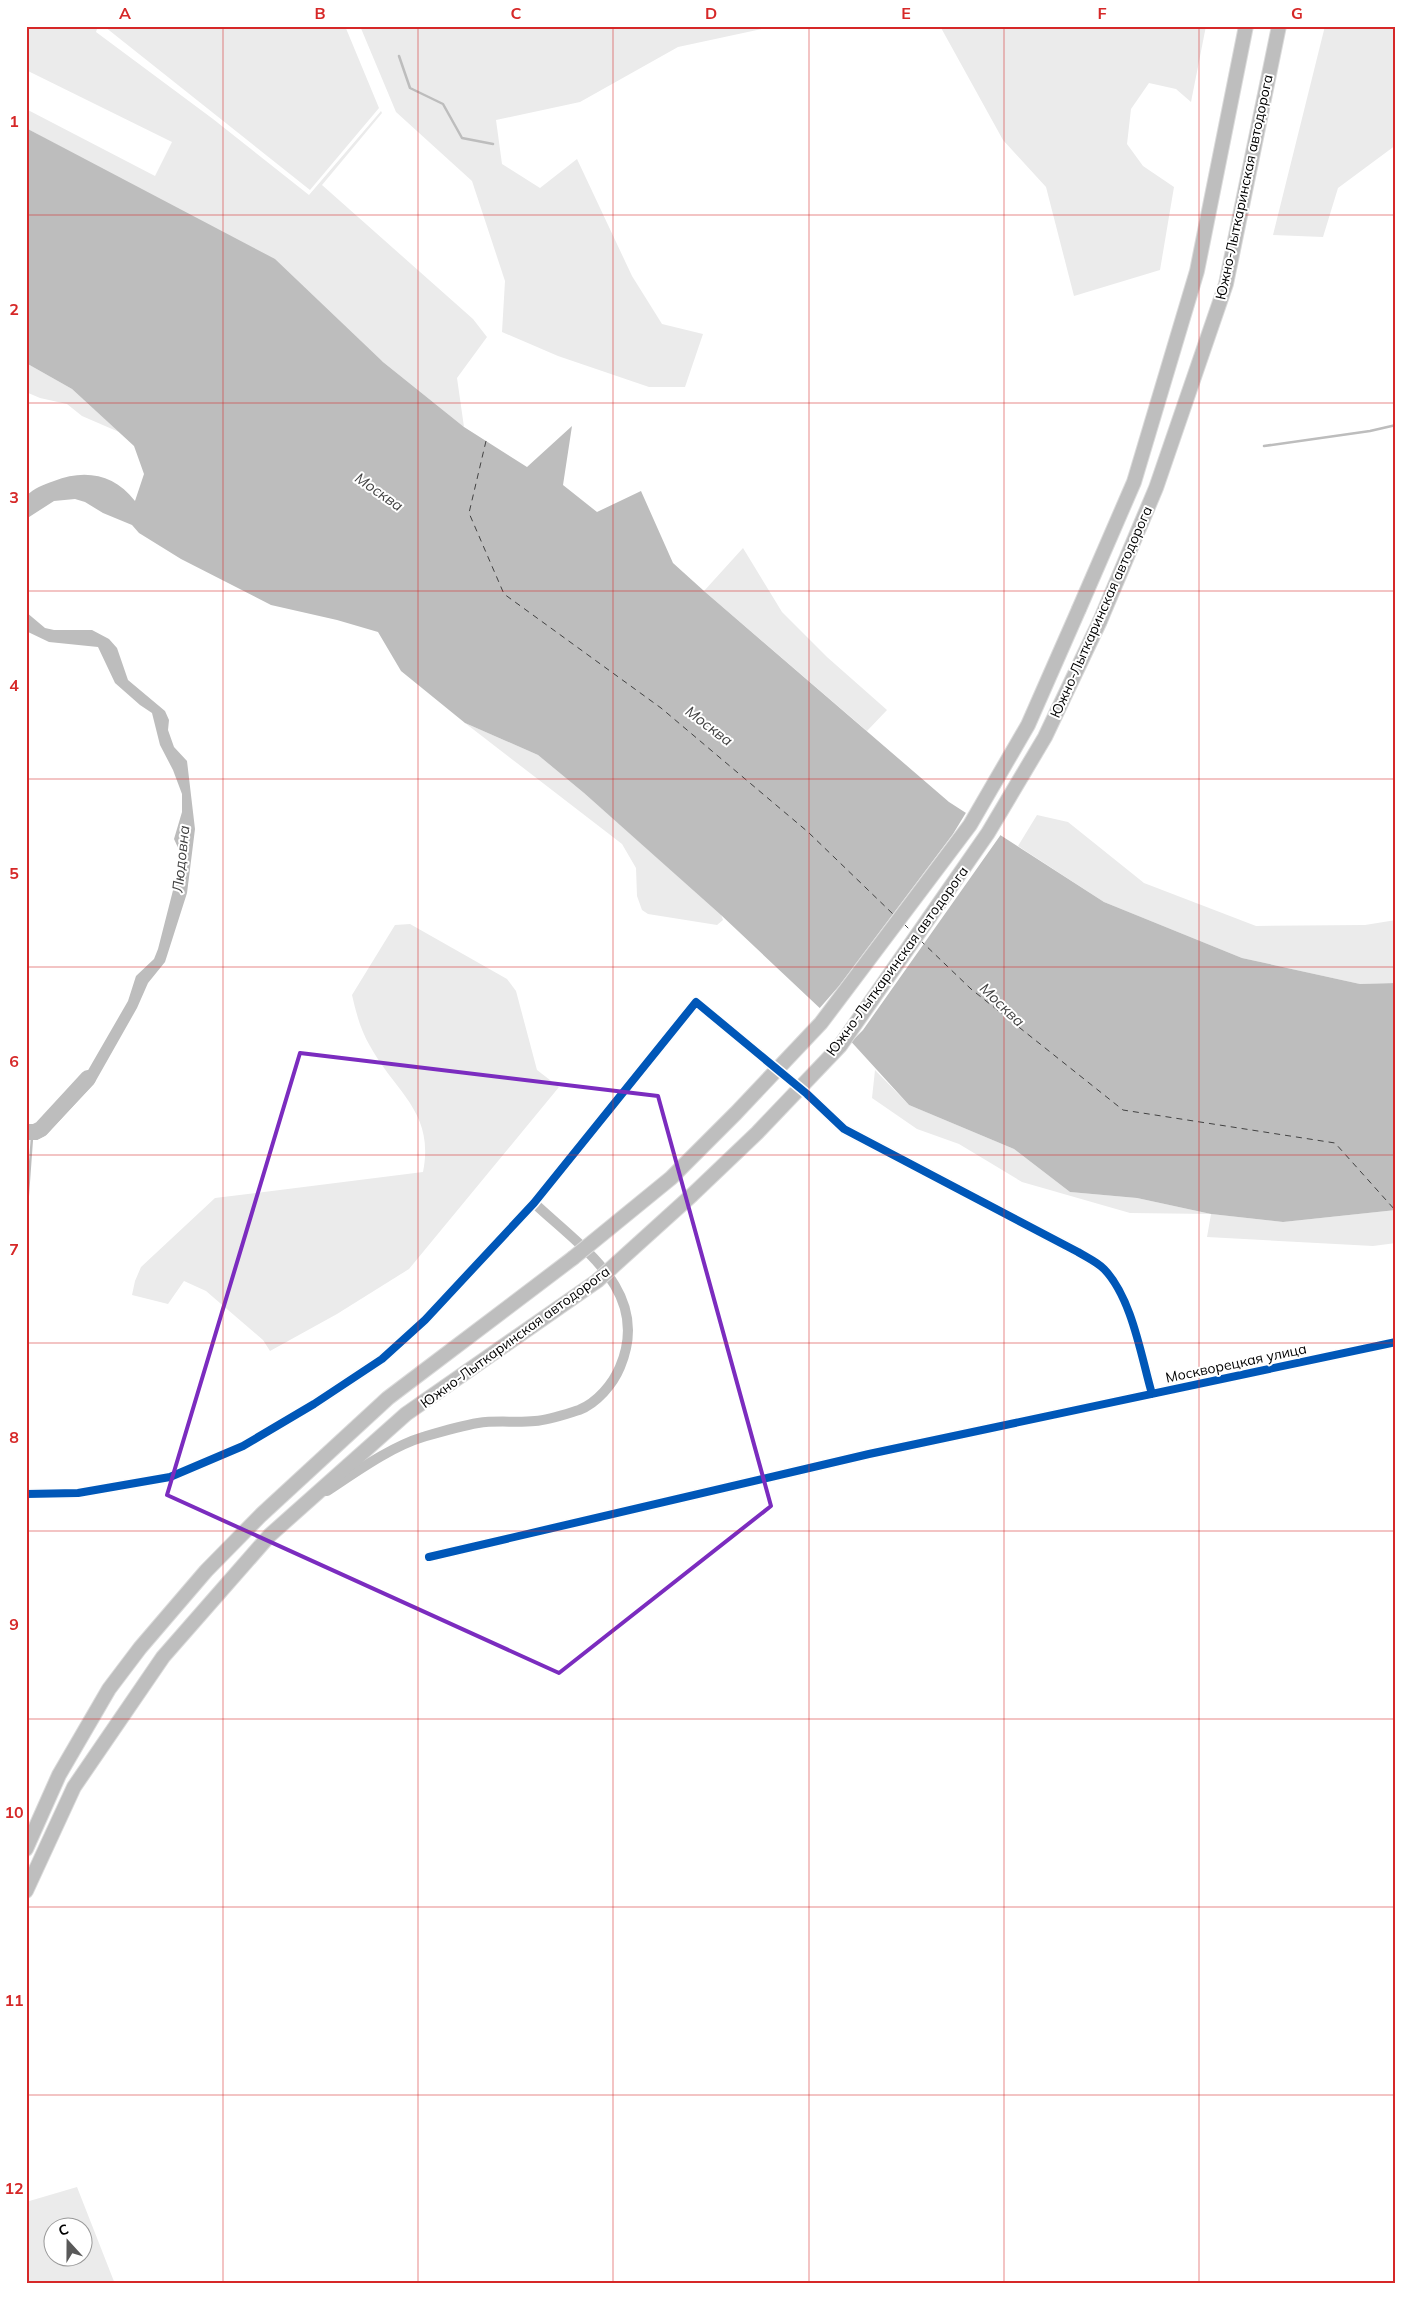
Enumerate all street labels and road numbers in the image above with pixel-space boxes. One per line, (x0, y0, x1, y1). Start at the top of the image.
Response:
street label: Южно-Лыткаринская автодорога (1211, 73, 1277, 301)
street label: Южно-Лыткаринская автодорога (1046, 503, 1156, 721)
street label: Южно-Лыткаринская автодорога (822, 863, 972, 1059)
street label: Южно-Лыткаринская автодорога (417, 1262, 613, 1412)
street label: Москворецкая улица (1164, 1339, 1308, 1387)

